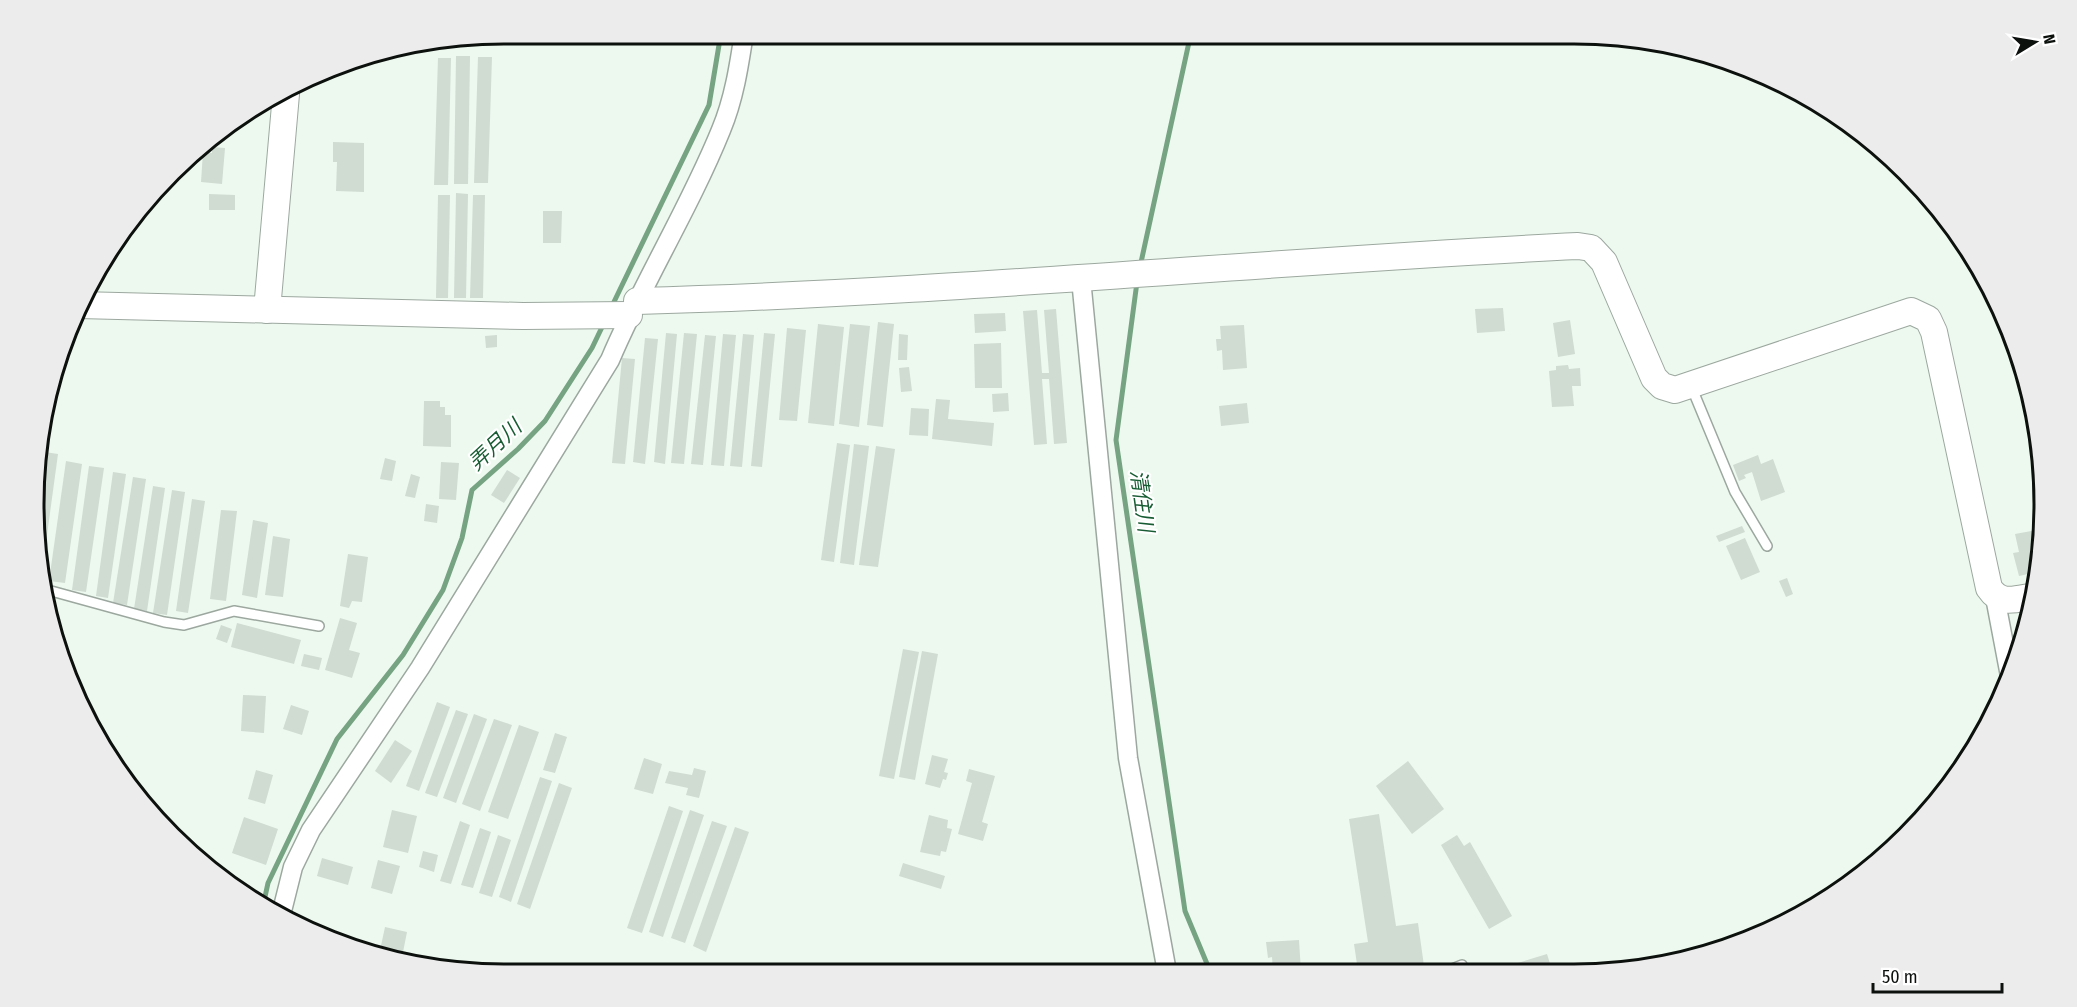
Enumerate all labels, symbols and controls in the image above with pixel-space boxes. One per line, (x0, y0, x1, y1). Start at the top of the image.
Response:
north arrow (2005, 12, 2065, 72)
text: N (2039, 33, 2059, 46)
water label: 弄月川 (463, 413, 528, 476)
water label: 清住川 (1125, 468, 1160, 536)
scale bar (1873, 956, 2002, 994)
text: 50 m (1882, 966, 1918, 988)

